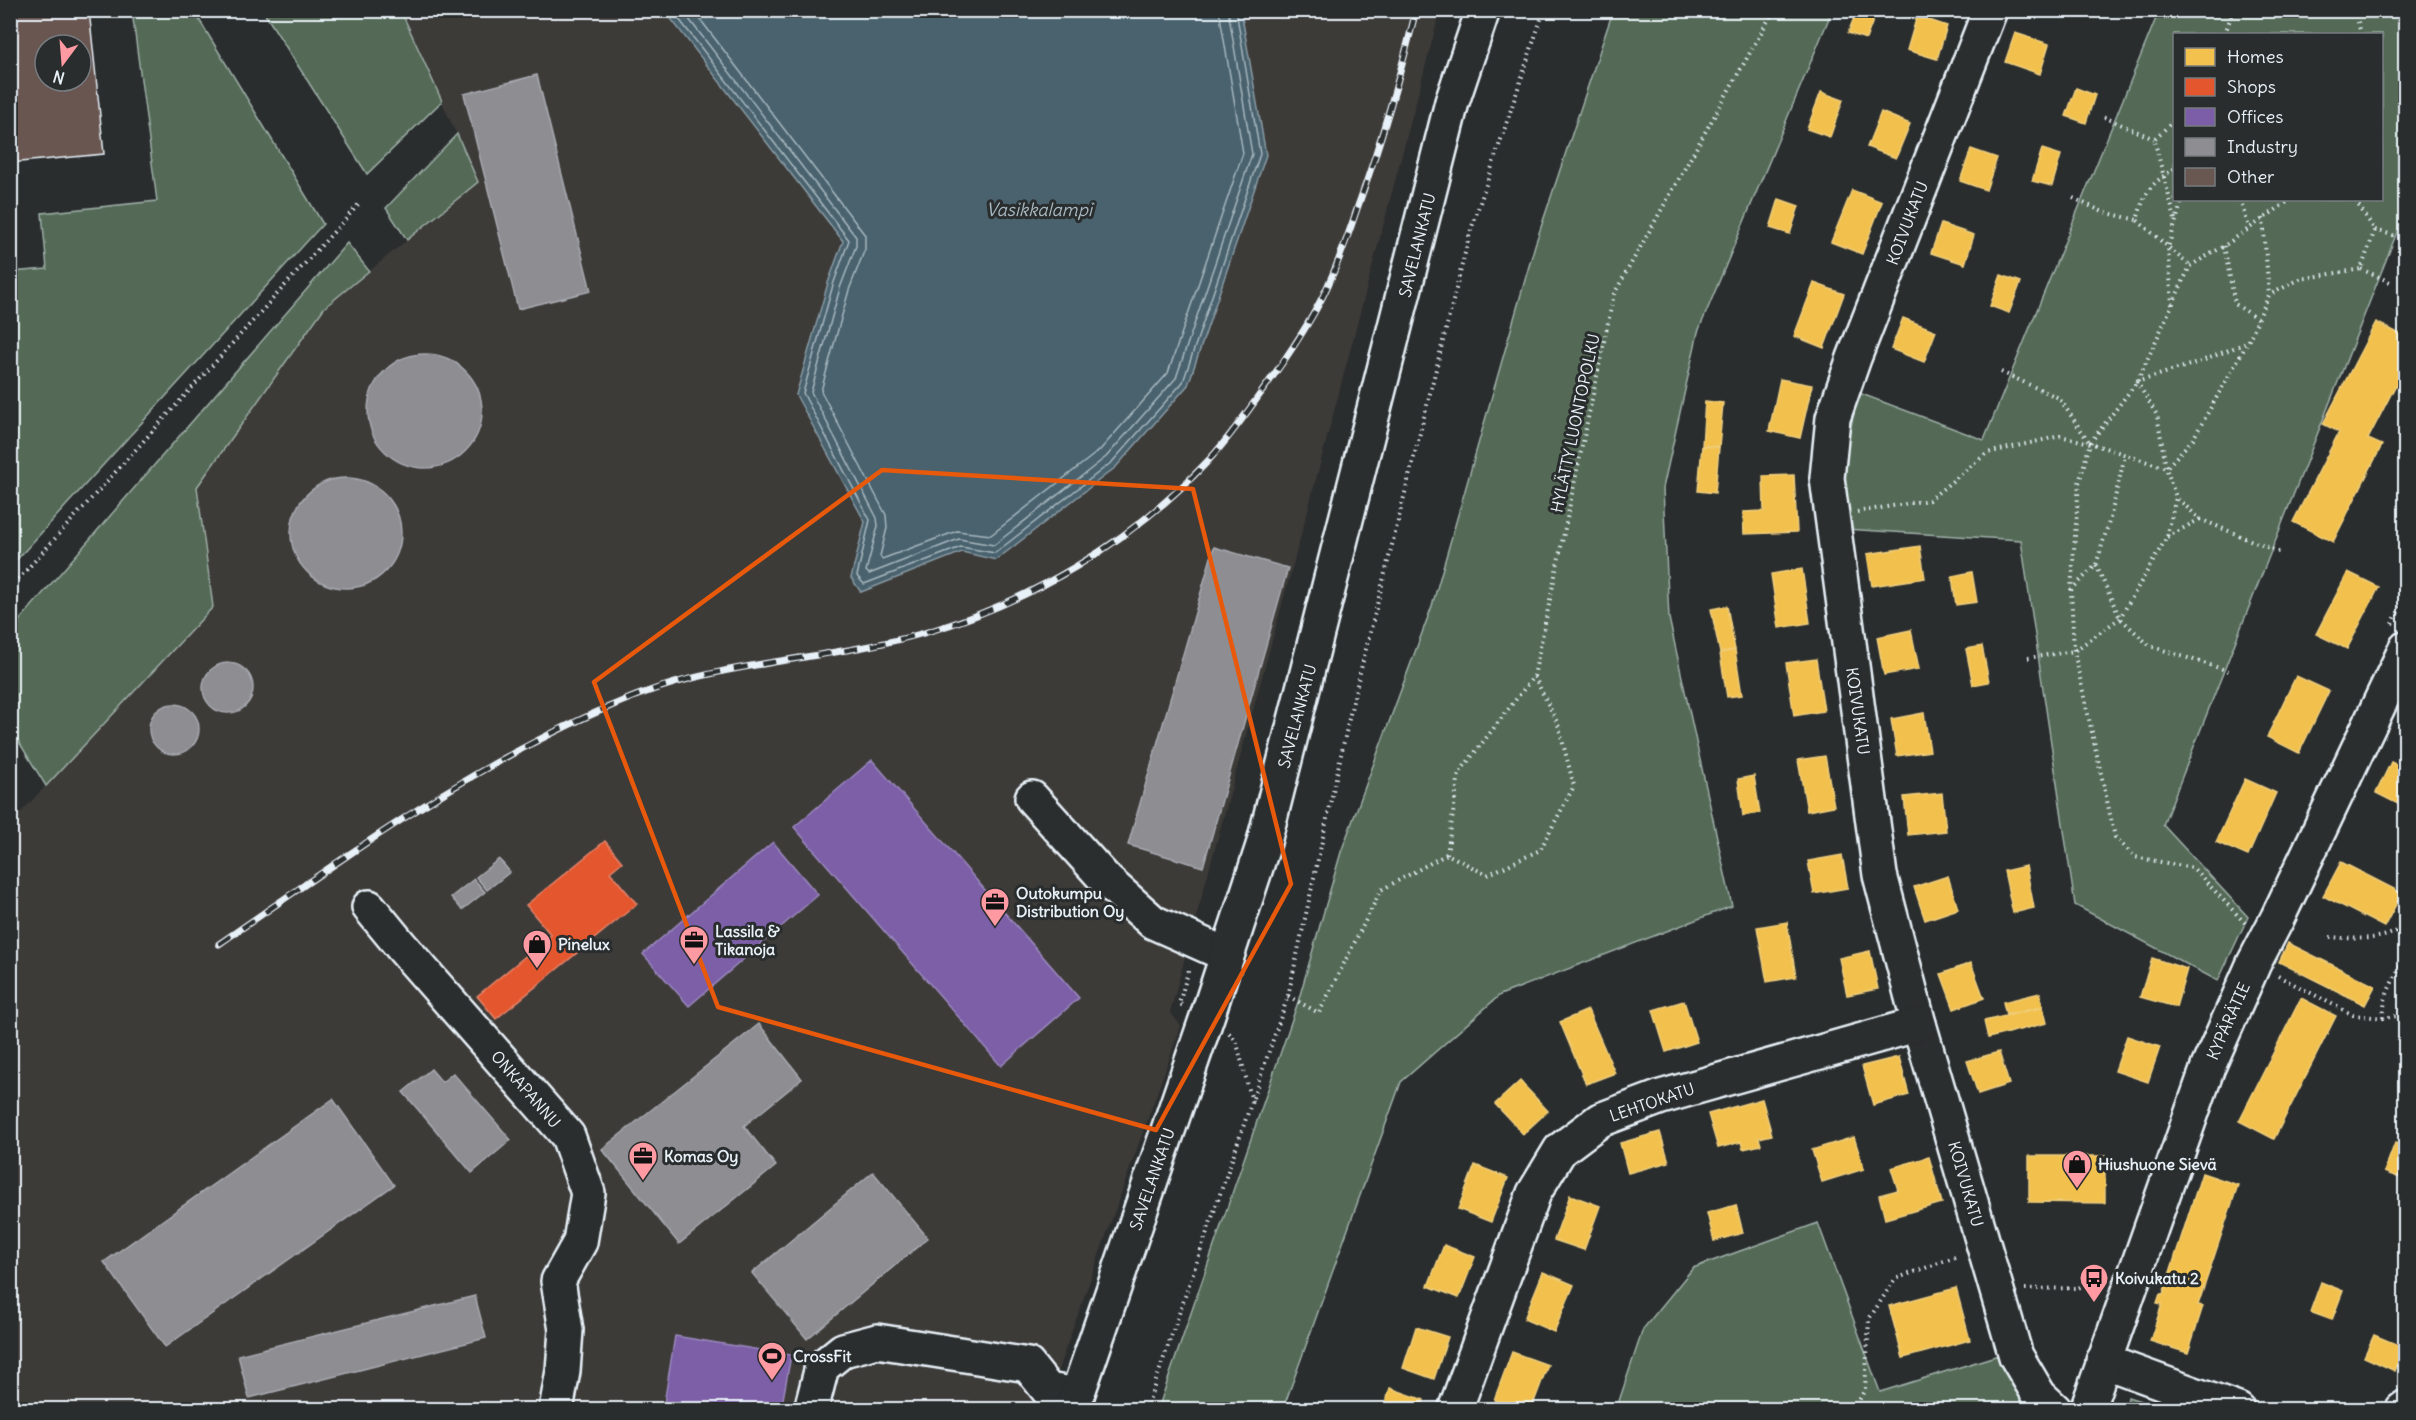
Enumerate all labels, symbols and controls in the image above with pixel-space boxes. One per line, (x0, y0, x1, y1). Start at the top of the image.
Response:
north arrow (33, 33, 93, 93)
legend (2173, 33, 2383, 201)
text: Homes (2227, 45, 2284, 68)
text: N (51, 66, 67, 89)
text: Shops (2227, 75, 2276, 98)
text: Offices (2227, 105, 2283, 128)
text: Industry (2227, 135, 2298, 158)
text: Other (2227, 165, 2275, 188)
street label: KOIVUKATU (1882, 178, 1932, 268)
street label: SAVELANKATU (1394, 191, 1440, 299)
water label: Vasikkalampi (986, 198, 1094, 221)
street label: HYLÄTTY LUONTOPOLKU (1546, 332, 1604, 514)
street label: SAVELANKATU (1274, 662, 1320, 770)
street label: KOIVUKATU (1842, 666, 1874, 756)
place label: Outokumpu Distribution Oy (1016, 883, 1124, 922)
office icon: Outokumpu Distribution Oy (979, 886, 1011, 928)
place label: Lassila & Tikanoja (715, 921, 780, 959)
office icon: Lassila & Tikanoja (678, 924, 710, 966)
shop icon: Pinelux (521, 928, 553, 970)
place label: Pinelux (558, 934, 610, 954)
street label: KYPÄRÄTIE (2202, 979, 2254, 1063)
street label: ONKAPANNU (487, 1046, 565, 1132)
street label: LEHTOKATU (1607, 1078, 1697, 1126)
street label: SAVELANKATU (1125, 1125, 1179, 1233)
street label: KOIVUKATU (1944, 1139, 1988, 1229)
office icon: Komas Oy (627, 1140, 659, 1182)
place label: Komas Oy (664, 1146, 738, 1167)
shop icon: Hiushuone Sievä (2061, 1148, 2093, 1190)
place label: Hiushuone Sievä (2098, 1154, 2217, 1174)
bus stop icon: Koivukatu 2 (2078, 1262, 2110, 1304)
place label: Koivukatu 2 (2115, 1268, 2199, 1288)
sports icon: CrossFit (756, 1340, 788, 1382)
place label: CrossFit (793, 1346, 852, 1366)

